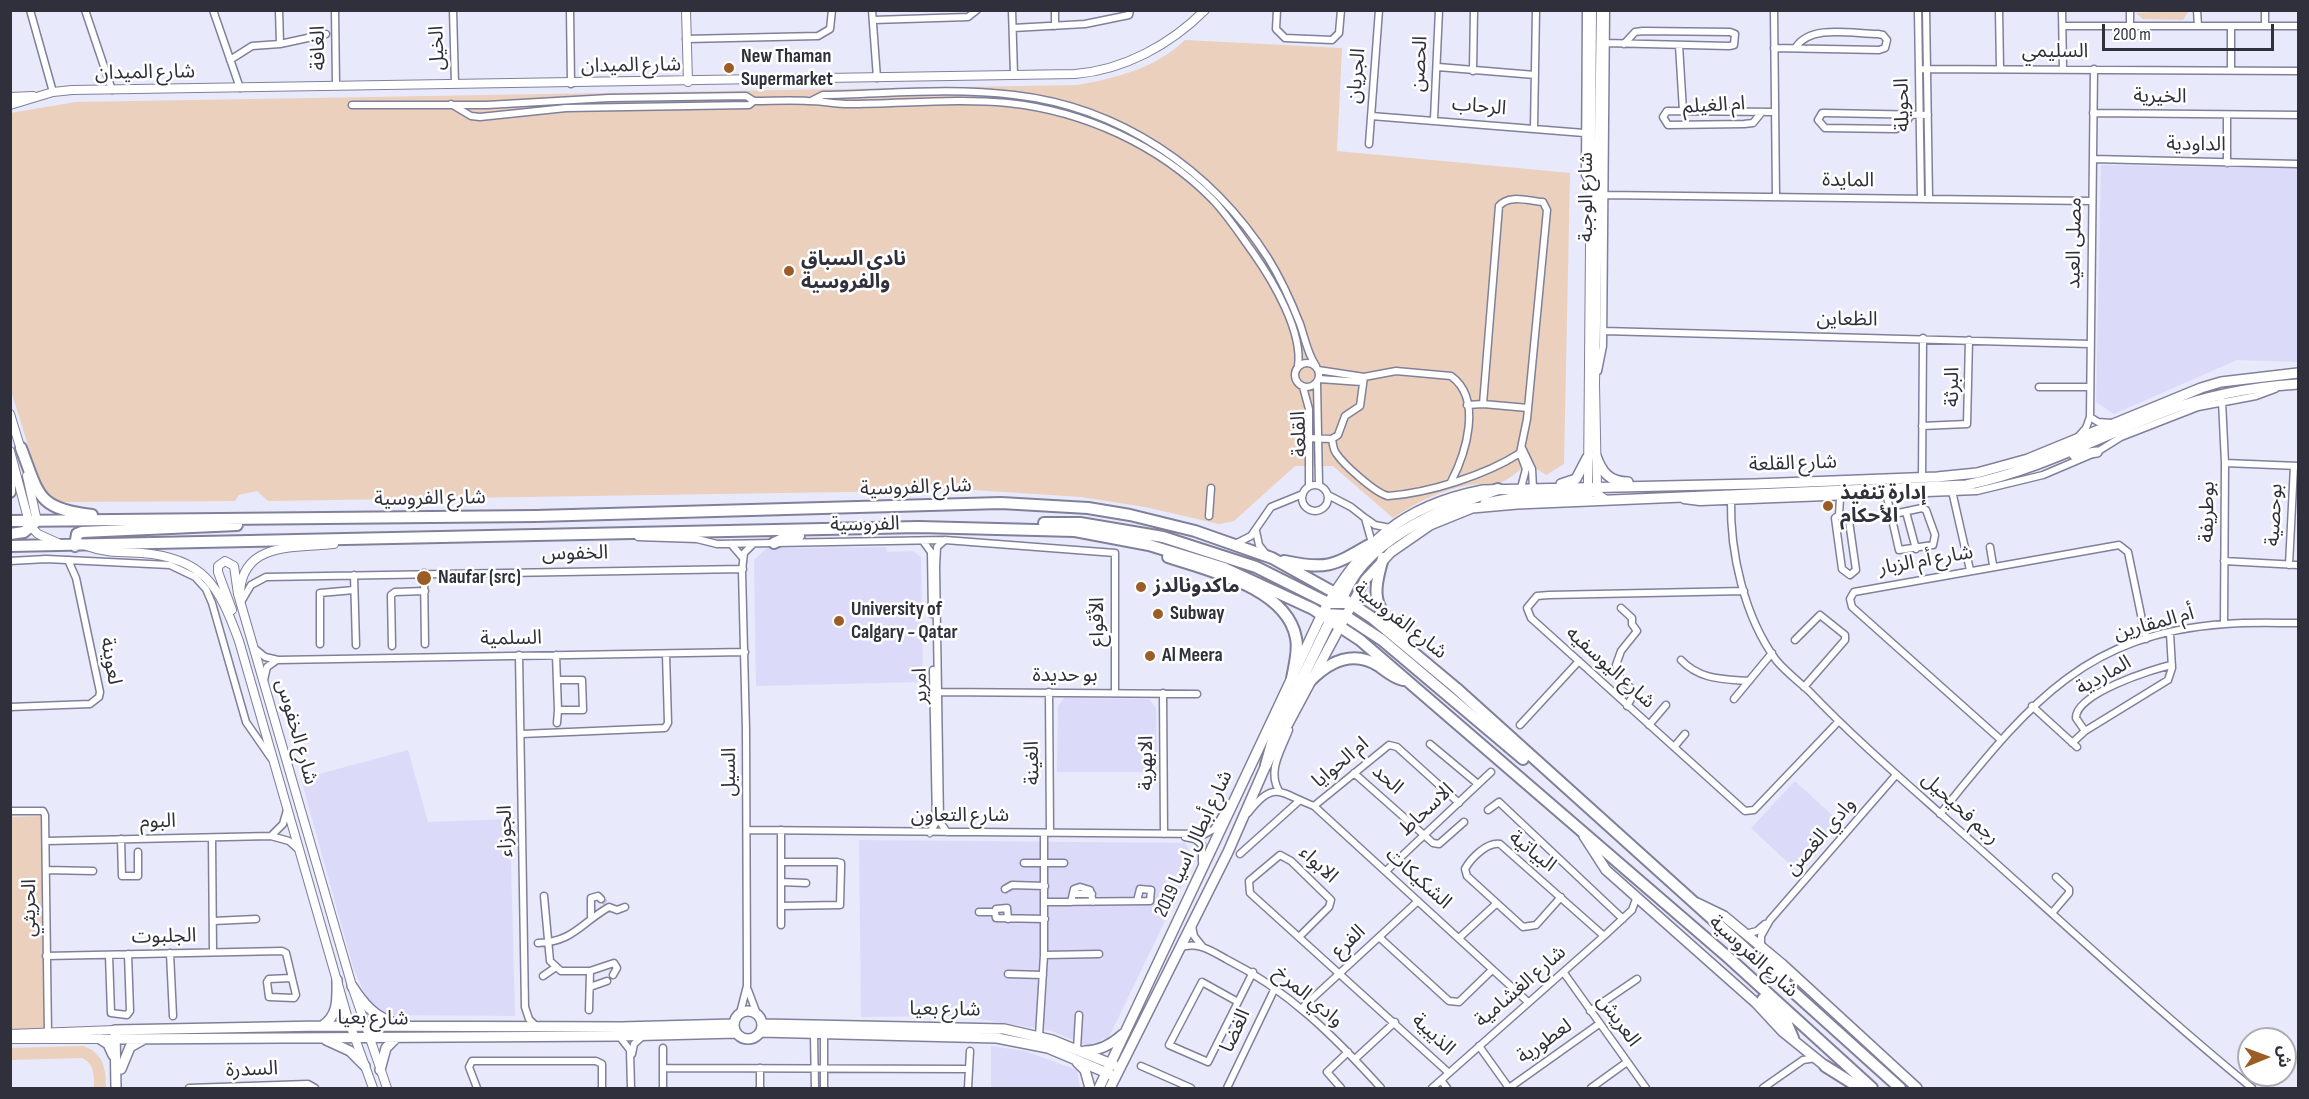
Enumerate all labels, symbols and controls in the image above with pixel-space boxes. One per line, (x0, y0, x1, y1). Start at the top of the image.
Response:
scale bar (2105, 12, 2278, 50)
text: 200 m (2113, 24, 2151, 45)
street label: الغافة (307, 25, 331, 71)
street label: الخيل (425, 25, 451, 71)
street label: الحصن (1407, 35, 1433, 93)
street label: السليمي (2022, 40, 2088, 64)
place label: New Thaman Supermarket (741, 45, 833, 92)
street label: الجريان (1343, 47, 1371, 105)
street label: شارع الميدان (581, 53, 681, 79)
street label: شارع الميدان (95, 60, 195, 86)
marker: New Thaman Supermarket (722, 61, 736, 75)
street label: الحويلة (1891, 78, 1915, 132)
street label: الخيرية (2133, 85, 2187, 109)
street label: ام الغيلم (1682, 92, 1746, 120)
street label: الرحاب (1451, 93, 1507, 121)
street label: الداودية (2166, 132, 2226, 158)
street label: شارع الوجبة (1575, 152, 1599, 242)
street label: المايدة (1822, 169, 1874, 193)
street label: مصلى العيد (2062, 197, 2088, 289)
place label: نادي السباق والفروسية (801, 248, 906, 295)
marker: نادي السباق والفروسية (782, 264, 796, 278)
street label: الظعاين (1816, 307, 1878, 333)
street label: البرثة (1941, 367, 1965, 407)
street label: القلعة (1287, 411, 1313, 457)
street label: شارع القلعة (1749, 450, 1837, 478)
street label: شارع الفروسية (860, 474, 972, 502)
street label: بوطريفة (2195, 481, 2221, 543)
place label: إدارة تنفيذ الأحكام (1840, 482, 1926, 529)
street label: بوحصية (2261, 483, 2289, 547)
street label: شارع الفروسية (374, 486, 486, 512)
marker: إدارة تنفيذ الأحكام (1821, 499, 1835, 513)
street label: الفروسية (830, 512, 900, 538)
street label: الخفوس (542, 541, 608, 567)
street label: شارع أم الزبار (1877, 541, 1975, 581)
place label: Naufar (src) (438, 566, 521, 590)
marker: Naufar (src) (415, 569, 433, 587)
place label: ماكدونالدز (1153, 575, 1240, 599)
street label: شارع الفروسية (1349, 577, 1451, 665)
marker: ماكدونالدز (1134, 580, 1148, 594)
street label: الأقواع (1086, 597, 1110, 647)
place label: University of Calgary - Qatar (851, 598, 958, 645)
place label: Subway (1170, 602, 1225, 626)
street label: أم المقارين (2111, 602, 2197, 646)
marker: Subway (1151, 607, 1165, 621)
marker: University of Calgary - Qatar (832, 614, 846, 628)
street label: شارع اليوسفيه (1560, 622, 1660, 714)
street label: السلمية (480, 626, 542, 652)
street label: لعوينة (94, 635, 126, 687)
place label: Al Meera (1162, 644, 1223, 668)
marker: Al Meera (1143, 649, 1157, 663)
street label: الماردية (2072, 651, 2136, 701)
street label: بو حديدة (1032, 664, 1098, 688)
street label: امرير (909, 668, 933, 704)
street label: شارع الخفوس (270, 677, 322, 787)
street label: ام الحوايا (1308, 732, 1374, 794)
street label: الابهرية (1135, 736, 1159, 790)
street label: الغينة (1021, 741, 1045, 785)
street label: السيل (718, 747, 742, 797)
street label: الحد (1367, 760, 1407, 800)
street label: شارع أبطال اسيا 2019 (1149, 767, 1239, 921)
street label: رجم فحيحيل (1916, 768, 2004, 850)
street label: الاسحاط (1395, 779, 1459, 841)
street label: وادي الغصن (1781, 793, 1861, 881)
street label: شارع التعاون (911, 804, 1009, 828)
street label: الجوزاء (494, 805, 518, 857)
street label: البوم (140, 810, 176, 834)
street label: البياتية (1504, 826, 1560, 878)
street label: الابواء (1294, 841, 1342, 889)
street label: الشكيكات (1380, 843, 1456, 915)
street label: الحريثي (18, 879, 42, 937)
street label: شارع الفروسية (1703, 911, 1803, 1003)
street label: الفرع (1327, 920, 1371, 964)
street label: الجلبوت (131, 924, 197, 950)
street label: شارع الغشامية (1470, 941, 1572, 1033)
street label: وادي المرخ (1268, 961, 1348, 1033)
street label: العريش (1591, 990, 1645, 1052)
street label: شارع بعيا (909, 997, 981, 1023)
street label: الغضا (1216, 1005, 1256, 1057)
street label: شارع بعيا (337, 1006, 409, 1032)
street label: الذيبية (1406, 1009, 1460, 1061)
street label: لعطورية (1513, 1014, 1577, 1070)
north arrow (2237, 1027, 2297, 1087)
text: ش (2274, 1046, 2293, 1068)
street label: السدرة (225, 1057, 279, 1083)

